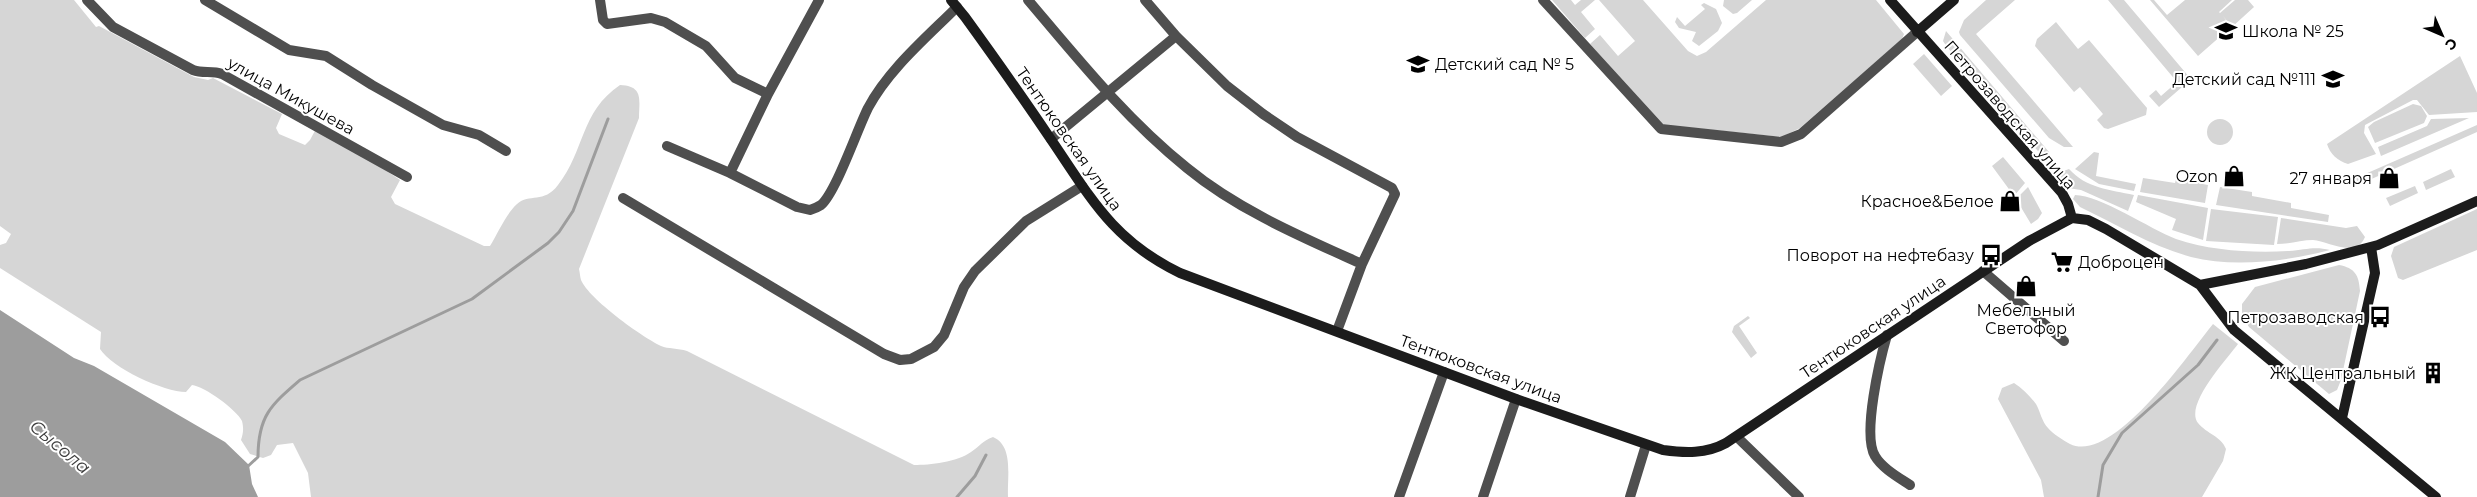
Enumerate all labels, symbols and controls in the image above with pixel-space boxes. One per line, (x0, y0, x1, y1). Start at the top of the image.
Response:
north arrow (2417, 10, 2467, 60)
school or university icon: Школа № 25 (2213, 18, 2239, 44)
place label: Школа № 25 (2242, 22, 2344, 41)
text: С (2441, 34, 2461, 54)
street label: Петрозаводская улица (1940, 37, 2080, 193)
school or university icon: Детский сад № 5 (1405, 51, 1431, 77)
street label: улица Микушева (223, 53, 358, 139)
place label: Детский сад № 5 (1435, 55, 1574, 74)
street label: Тентюковская улица (1012, 64, 1126, 214)
school or university icon: Детский сад №111 (2320, 66, 2346, 92)
place label: Детский сад №111 (2172, 70, 2316, 89)
shop icon: Ozon (2221, 163, 2247, 189)
shop icon: 27 января (2376, 165, 2402, 191)
place label: Ozon (2176, 167, 2218, 186)
place label: 27 января (2289, 169, 2372, 188)
shop icon: Красное&Белое (1997, 188, 2023, 214)
place label: Красное&Белое (1861, 192, 1994, 211)
bus stop icon: Поворот на нефтебазу (1978, 242, 2004, 268)
place label: Поворот на нефтебазу (1787, 246, 1974, 265)
supermarket icon: Доброцен (2049, 249, 2075, 275)
place label: Доброцен (2078, 253, 2164, 272)
street label: Тентюковская улица (1797, 271, 1949, 383)
shop icon: Мебельный Светофор (2013, 273, 2039, 299)
place label: Мебельный Светофор (1976, 301, 2076, 338)
bus stop icon: Петрозаводская (2367, 304, 2393, 330)
place label: Петрозаводская (2227, 308, 2364, 327)
street label: Тентюковская улица (1397, 331, 1565, 407)
building icon: ЖК Центральный (2420, 360, 2446, 386)
place label: ЖК Центральный (2270, 364, 2416, 383)
water label: Сысола (25, 415, 95, 479)

